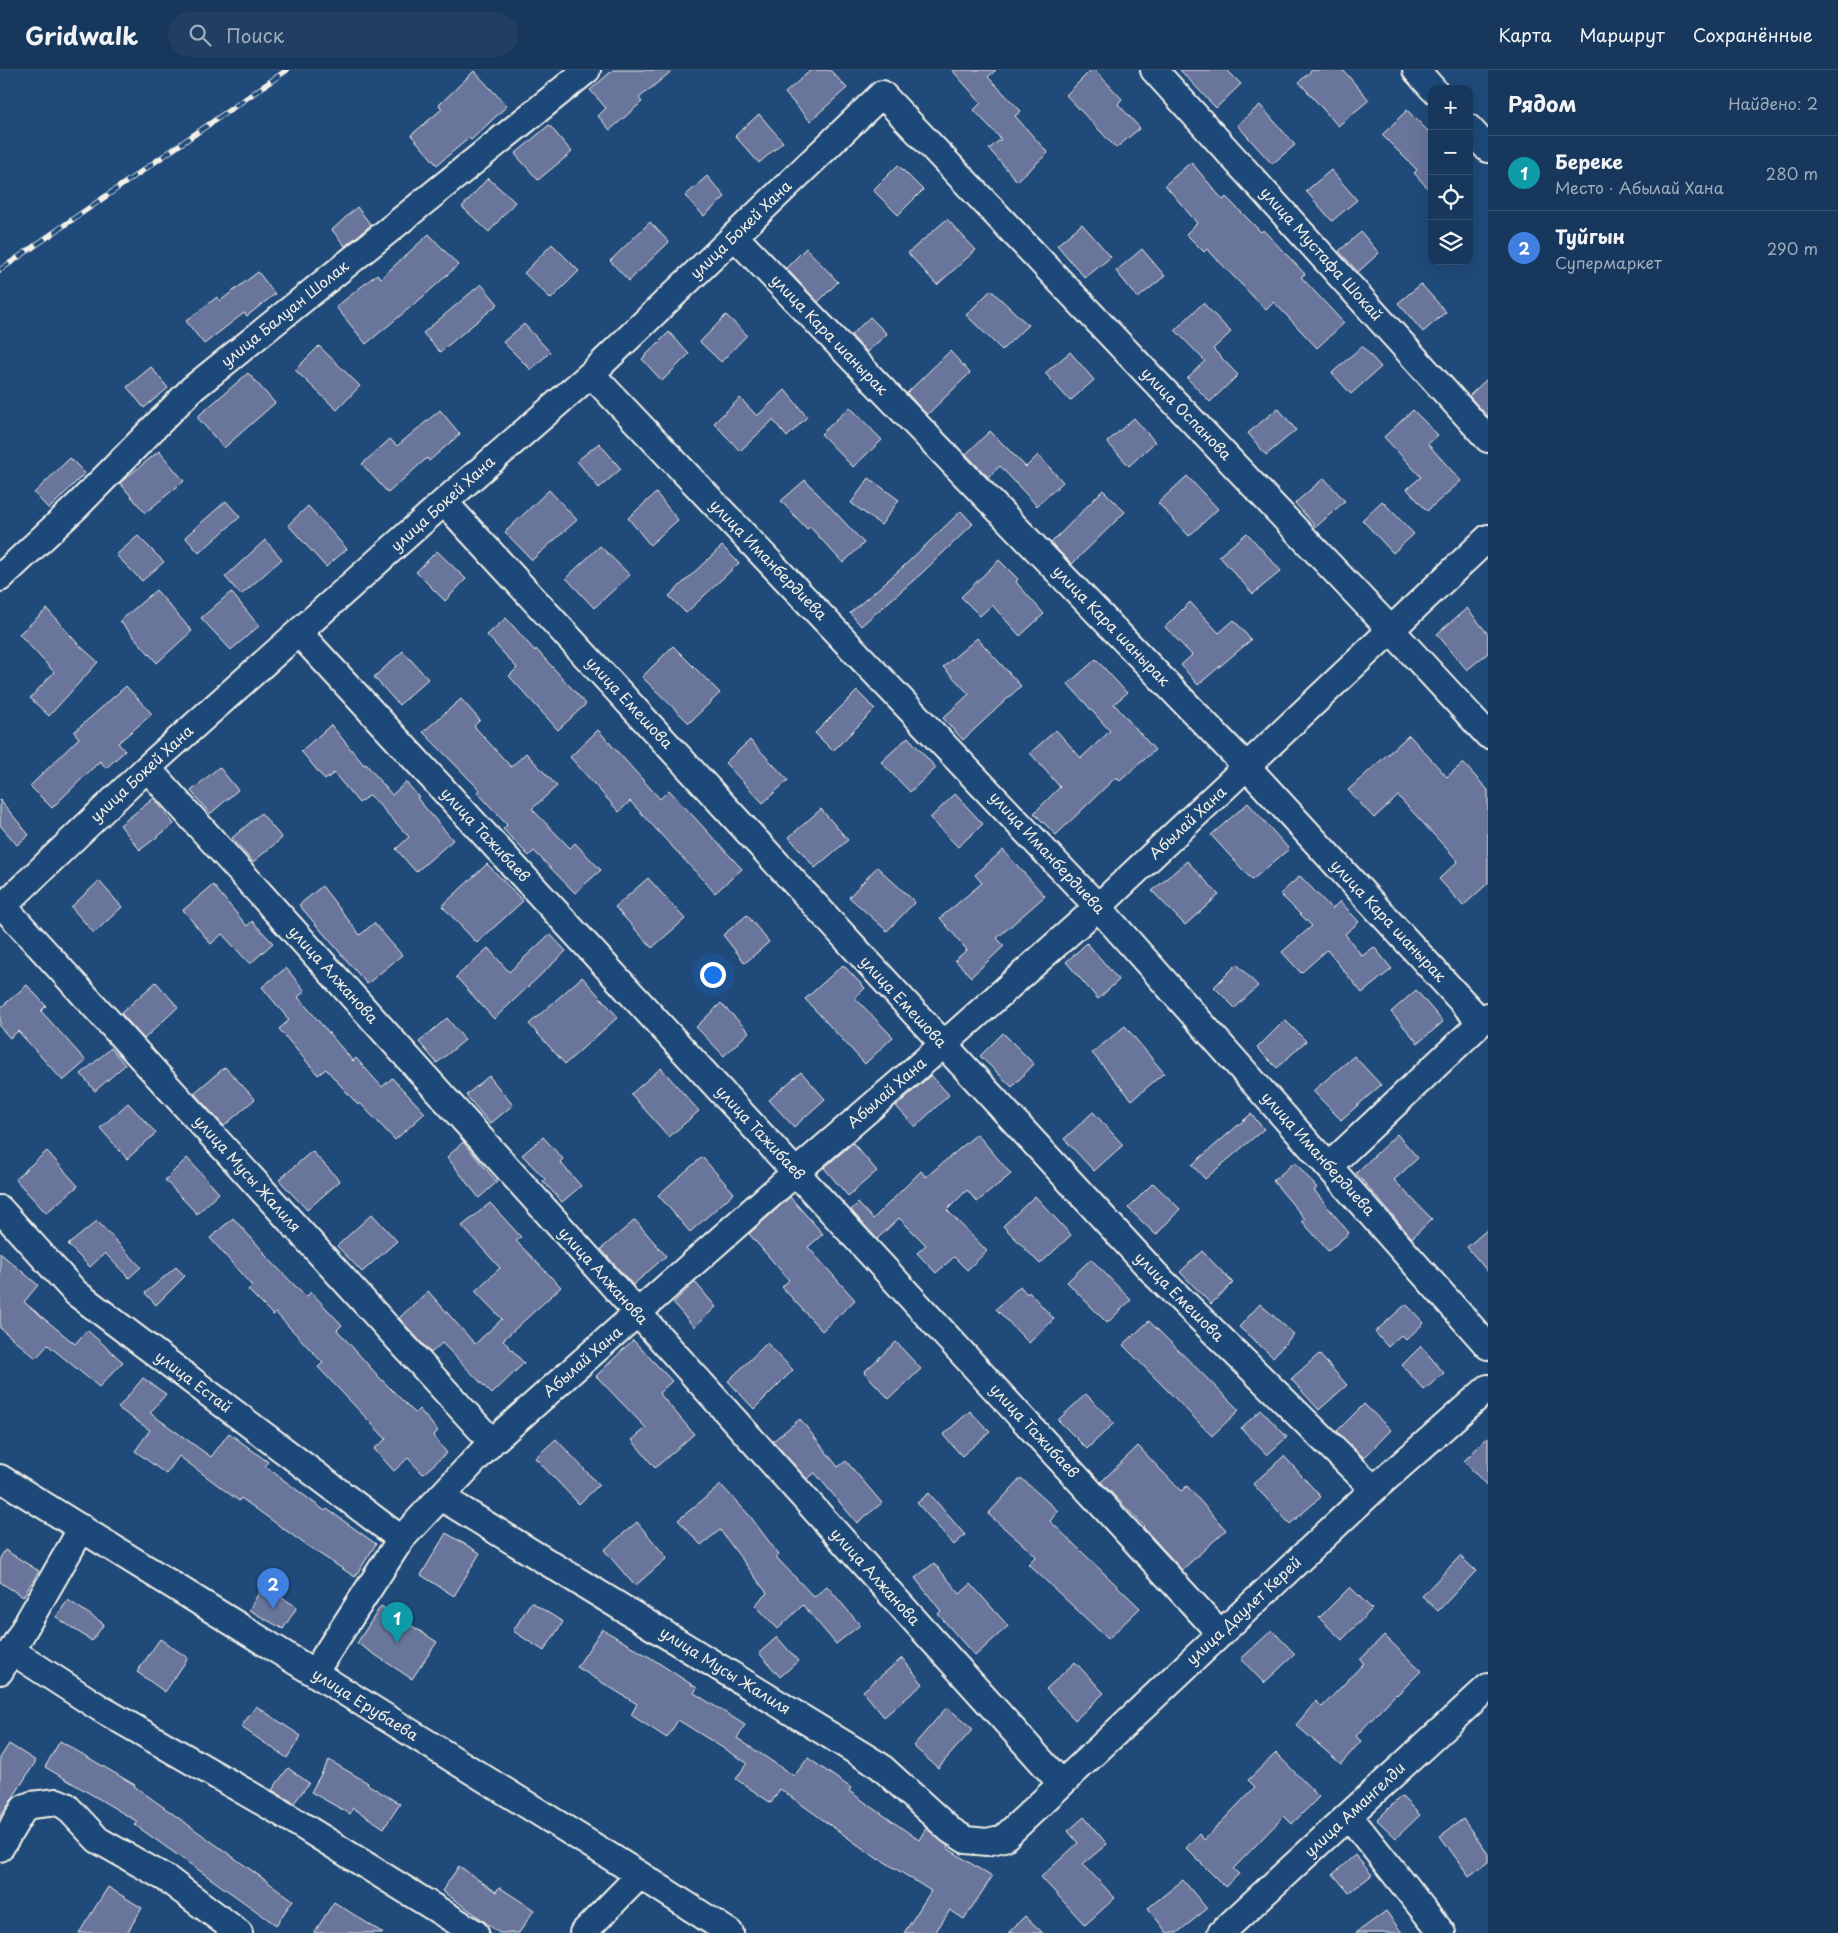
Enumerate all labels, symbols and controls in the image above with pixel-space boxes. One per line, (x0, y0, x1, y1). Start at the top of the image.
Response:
search box (168, 12, 518, 57)
text: Gridwalk (25, 17, 138, 53)
icon: search (186, 21, 214, 49)
text: Поиск (226, 21, 284, 49)
text: Карта (1499, 21, 1551, 48)
text: Маршрут (1579, 21, 1665, 48)
text: Сохранённые (1693, 21, 1813, 48)
map controls (1428, 85, 1473, 265)
button: + (1428, 85, 1473, 130)
text: Рядом (1508, 87, 1576, 119)
text: Найдено: 2 (1728, 91, 1818, 115)
button: − (1428, 130, 1473, 175)
text: Береке (1555, 147, 1623, 175)
text: 1 (1520, 161, 1528, 185)
text: 280 m (1766, 161, 1818, 185)
street label: улица Бокей Хана (684, 174, 796, 284)
button: locate (1428, 175, 1473, 220)
text: Место · Абылай Хана (1555, 175, 1724, 199)
street label: улица Мустафа Шокай (1256, 181, 1389, 325)
button: layers (1428, 220, 1473, 265)
text: Туйгын (1555, 222, 1625, 250)
text: 2 (1518, 236, 1530, 260)
text: 290 m (1767, 236, 1818, 260)
text: Супермаркет (1555, 250, 1662, 274)
street label: улица Балуан Шолак (215, 254, 353, 372)
street label: улица Кара шанырак (766, 268, 894, 400)
street label: улица Оспанова (1137, 361, 1238, 465)
street label: улица Бокей Хана (385, 449, 500, 556)
street label: улица Иманбердиева (705, 493, 834, 625)
street label: улица Кара шанырак (1048, 559, 1176, 691)
street label: улица Емешова (581, 651, 679, 754)
street label: улица Бокей Хана (84, 719, 198, 827)
street label: Абылай Хана (1143, 779, 1231, 864)
street label: улица Тажибаев (436, 781, 536, 887)
street label: улица Иманбердиева (985, 785, 1112, 919)
street label: улица Кара шанырак (1326, 853, 1452, 987)
street label: улица Алжанова (284, 920, 385, 1029)
street label: улица Емешова (855, 950, 953, 1053)
your location (700, 962, 726, 988)
street label: Абылай Хана (841, 1050, 931, 1133)
street label: улица Тажибаев (711, 1079, 811, 1185)
street label: улица Иманбердиева (1257, 1086, 1382, 1221)
street label: улица Мусы Жалиля (189, 1109, 307, 1237)
street label: улица Алжанова (554, 1221, 655, 1330)
street label: улица Емешова (1130, 1246, 1231, 1346)
street label: Абылай Хана (537, 1319, 627, 1402)
street label: улица Естай (151, 1344, 237, 1417)
street label: улица Тажибаев (985, 1377, 1085, 1483)
street label: улица Алжанова (826, 1522, 927, 1631)
street label: улица Даулет Керей (1180, 1550, 1306, 1669)
pin: 2 (257, 1568, 289, 1609)
pin: 1 (381, 1602, 413, 1643)
street label: улица Мусы Жалиля (656, 1620, 796, 1719)
street label: улица Ерубаева (308, 1662, 424, 1746)
street label: улица Амангелди (1298, 1756, 1410, 1862)

